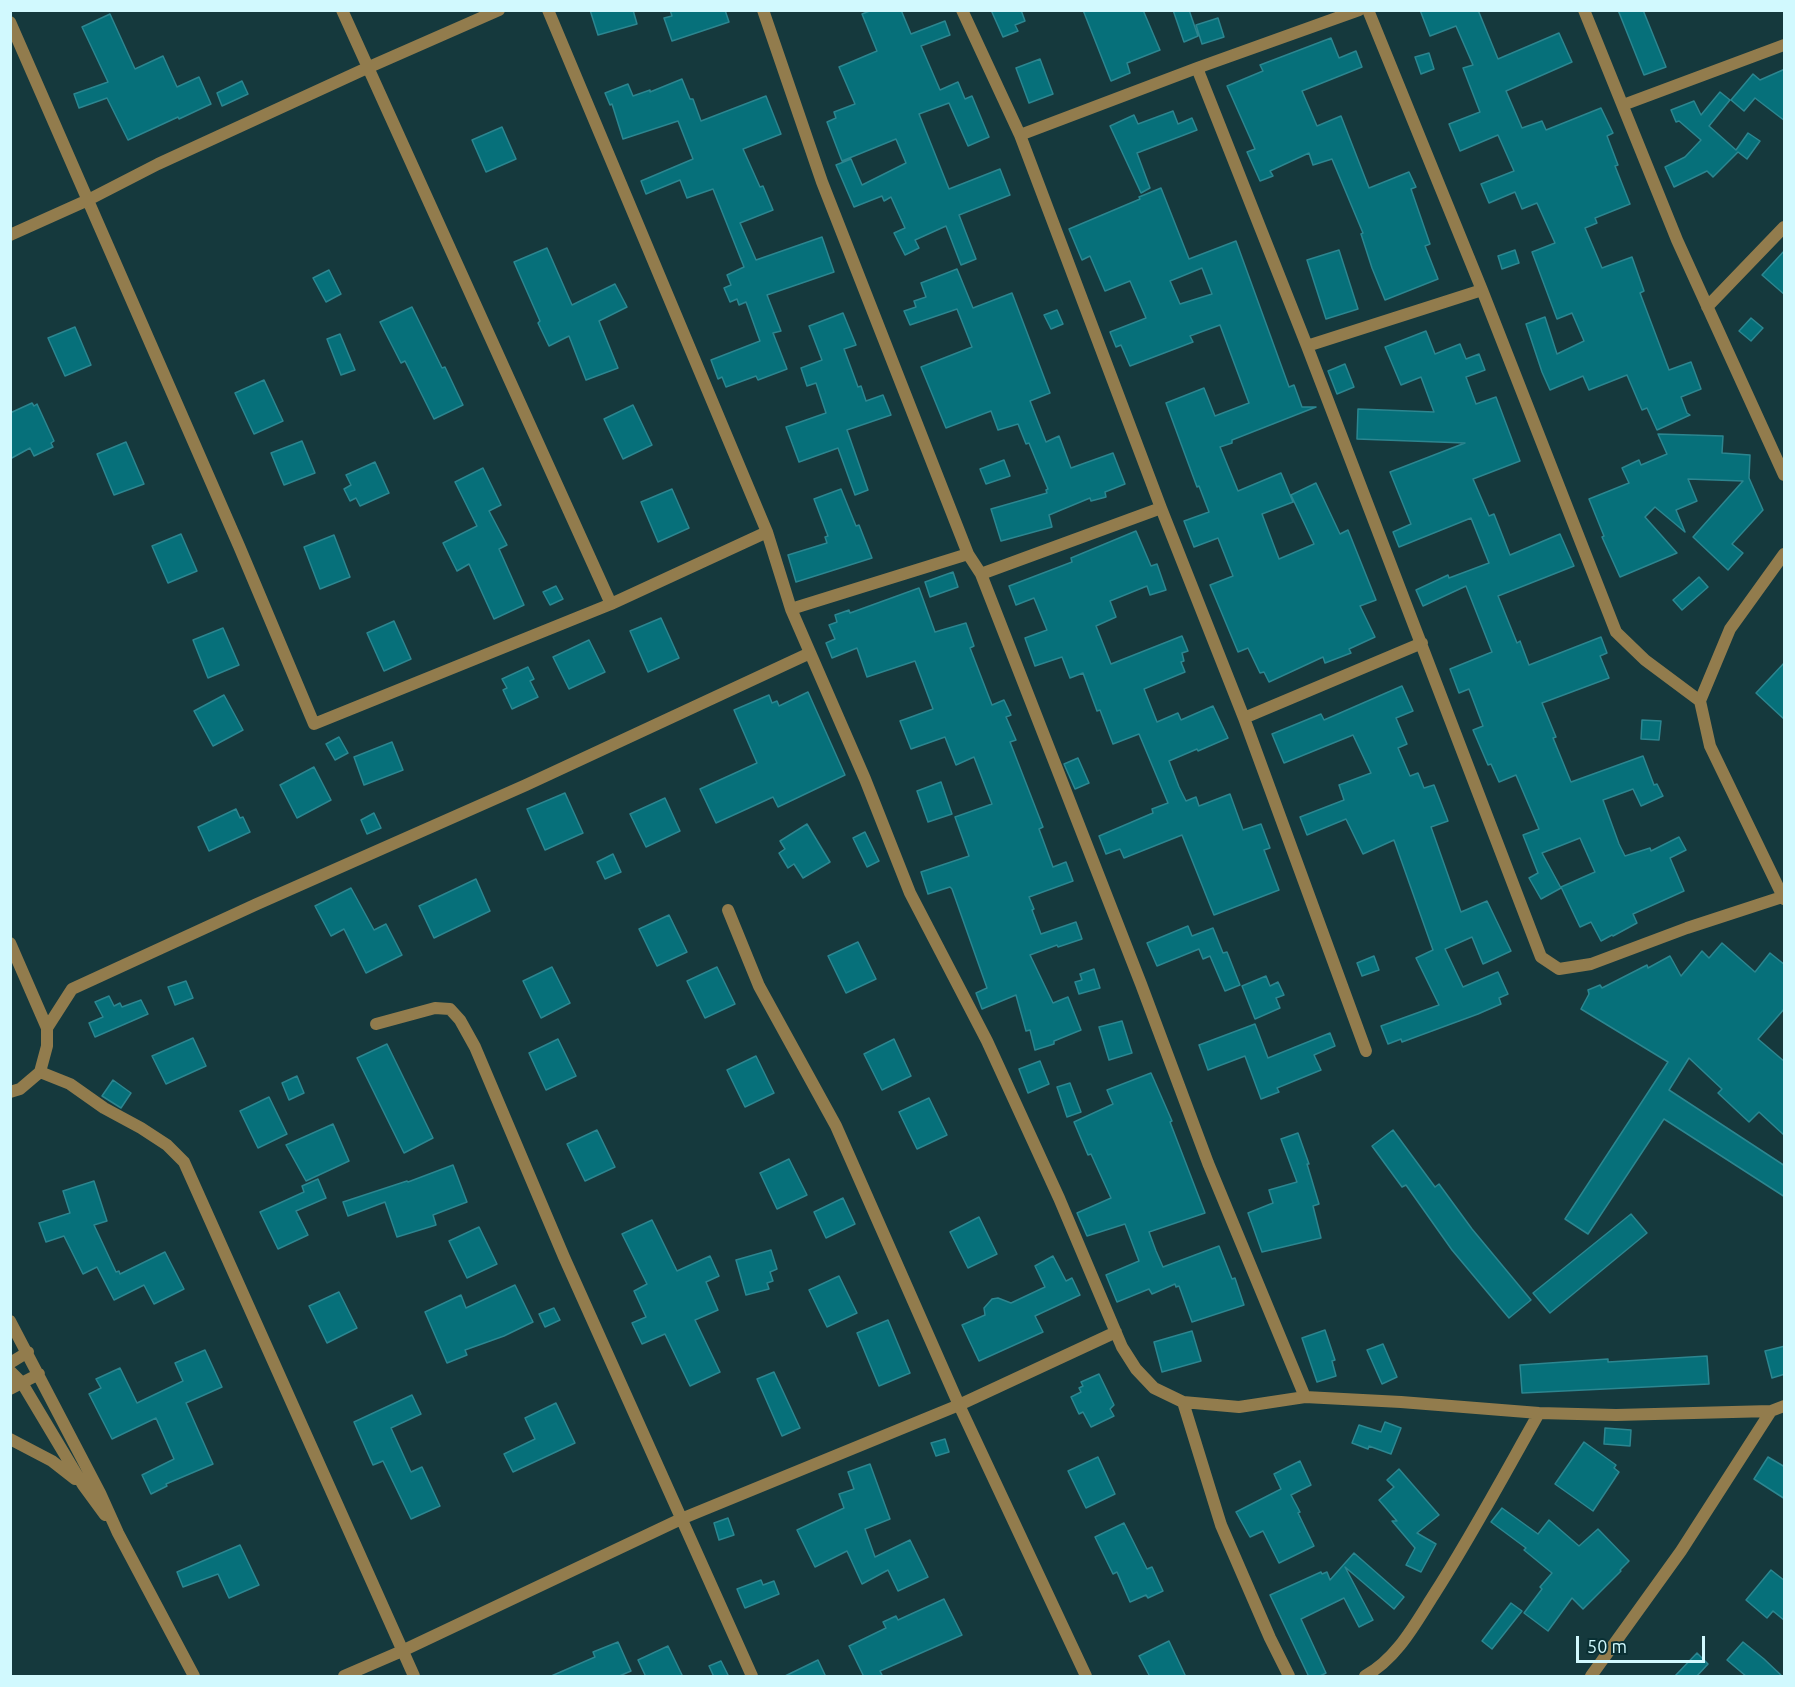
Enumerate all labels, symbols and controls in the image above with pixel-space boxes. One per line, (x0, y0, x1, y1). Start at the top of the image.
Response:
scale bar (1579, 1624, 1708, 1662)
text: 50 m (1587, 1636, 1627, 1656)

